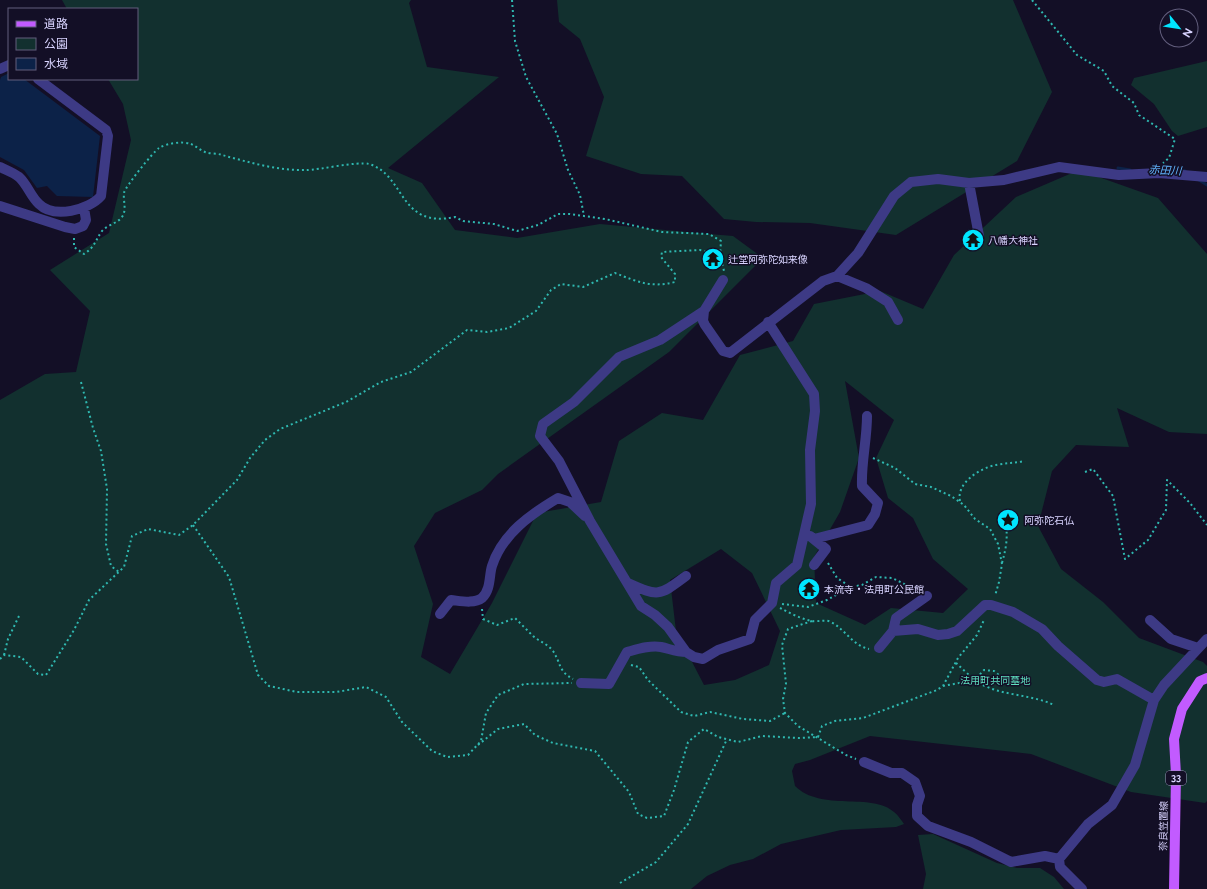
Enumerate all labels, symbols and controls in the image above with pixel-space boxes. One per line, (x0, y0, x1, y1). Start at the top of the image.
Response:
legend (8, 8, 138, 80)
north arrow (1159, 8, 1199, 48)
text: 道路 (44, 17, 68, 31)
text: N (1179, 26, 1195, 40)
text: 公園 (44, 37, 68, 51)
text: 水域 (44, 57, 68, 71)
water label: 赤田川 (1148, 163, 1183, 178)
temple icon: 八幡大神社 (960, 227, 986, 253)
place label: 八幡大神社 (988, 235, 1038, 246)
temple icon: 辻堂阿弥陀如来像 (700, 246, 726, 272)
place label: 辻堂阿弥陀如来像 (728, 254, 808, 265)
place icon: 阿弥陀石仏 (995, 507, 1021, 533)
place label: 阿弥陀石仏 (1024, 515, 1074, 526)
temple icon: 本流寺・法用町公民館 (796, 576, 822, 602)
place label: 本流寺・法用町公民館 (824, 584, 924, 595)
park label: 法用町共同墓地 (960, 675, 1031, 686)
road number: 33 (1166, 771, 1186, 785)
street label: 奈良笠置線 (1158, 801, 1169, 851)

